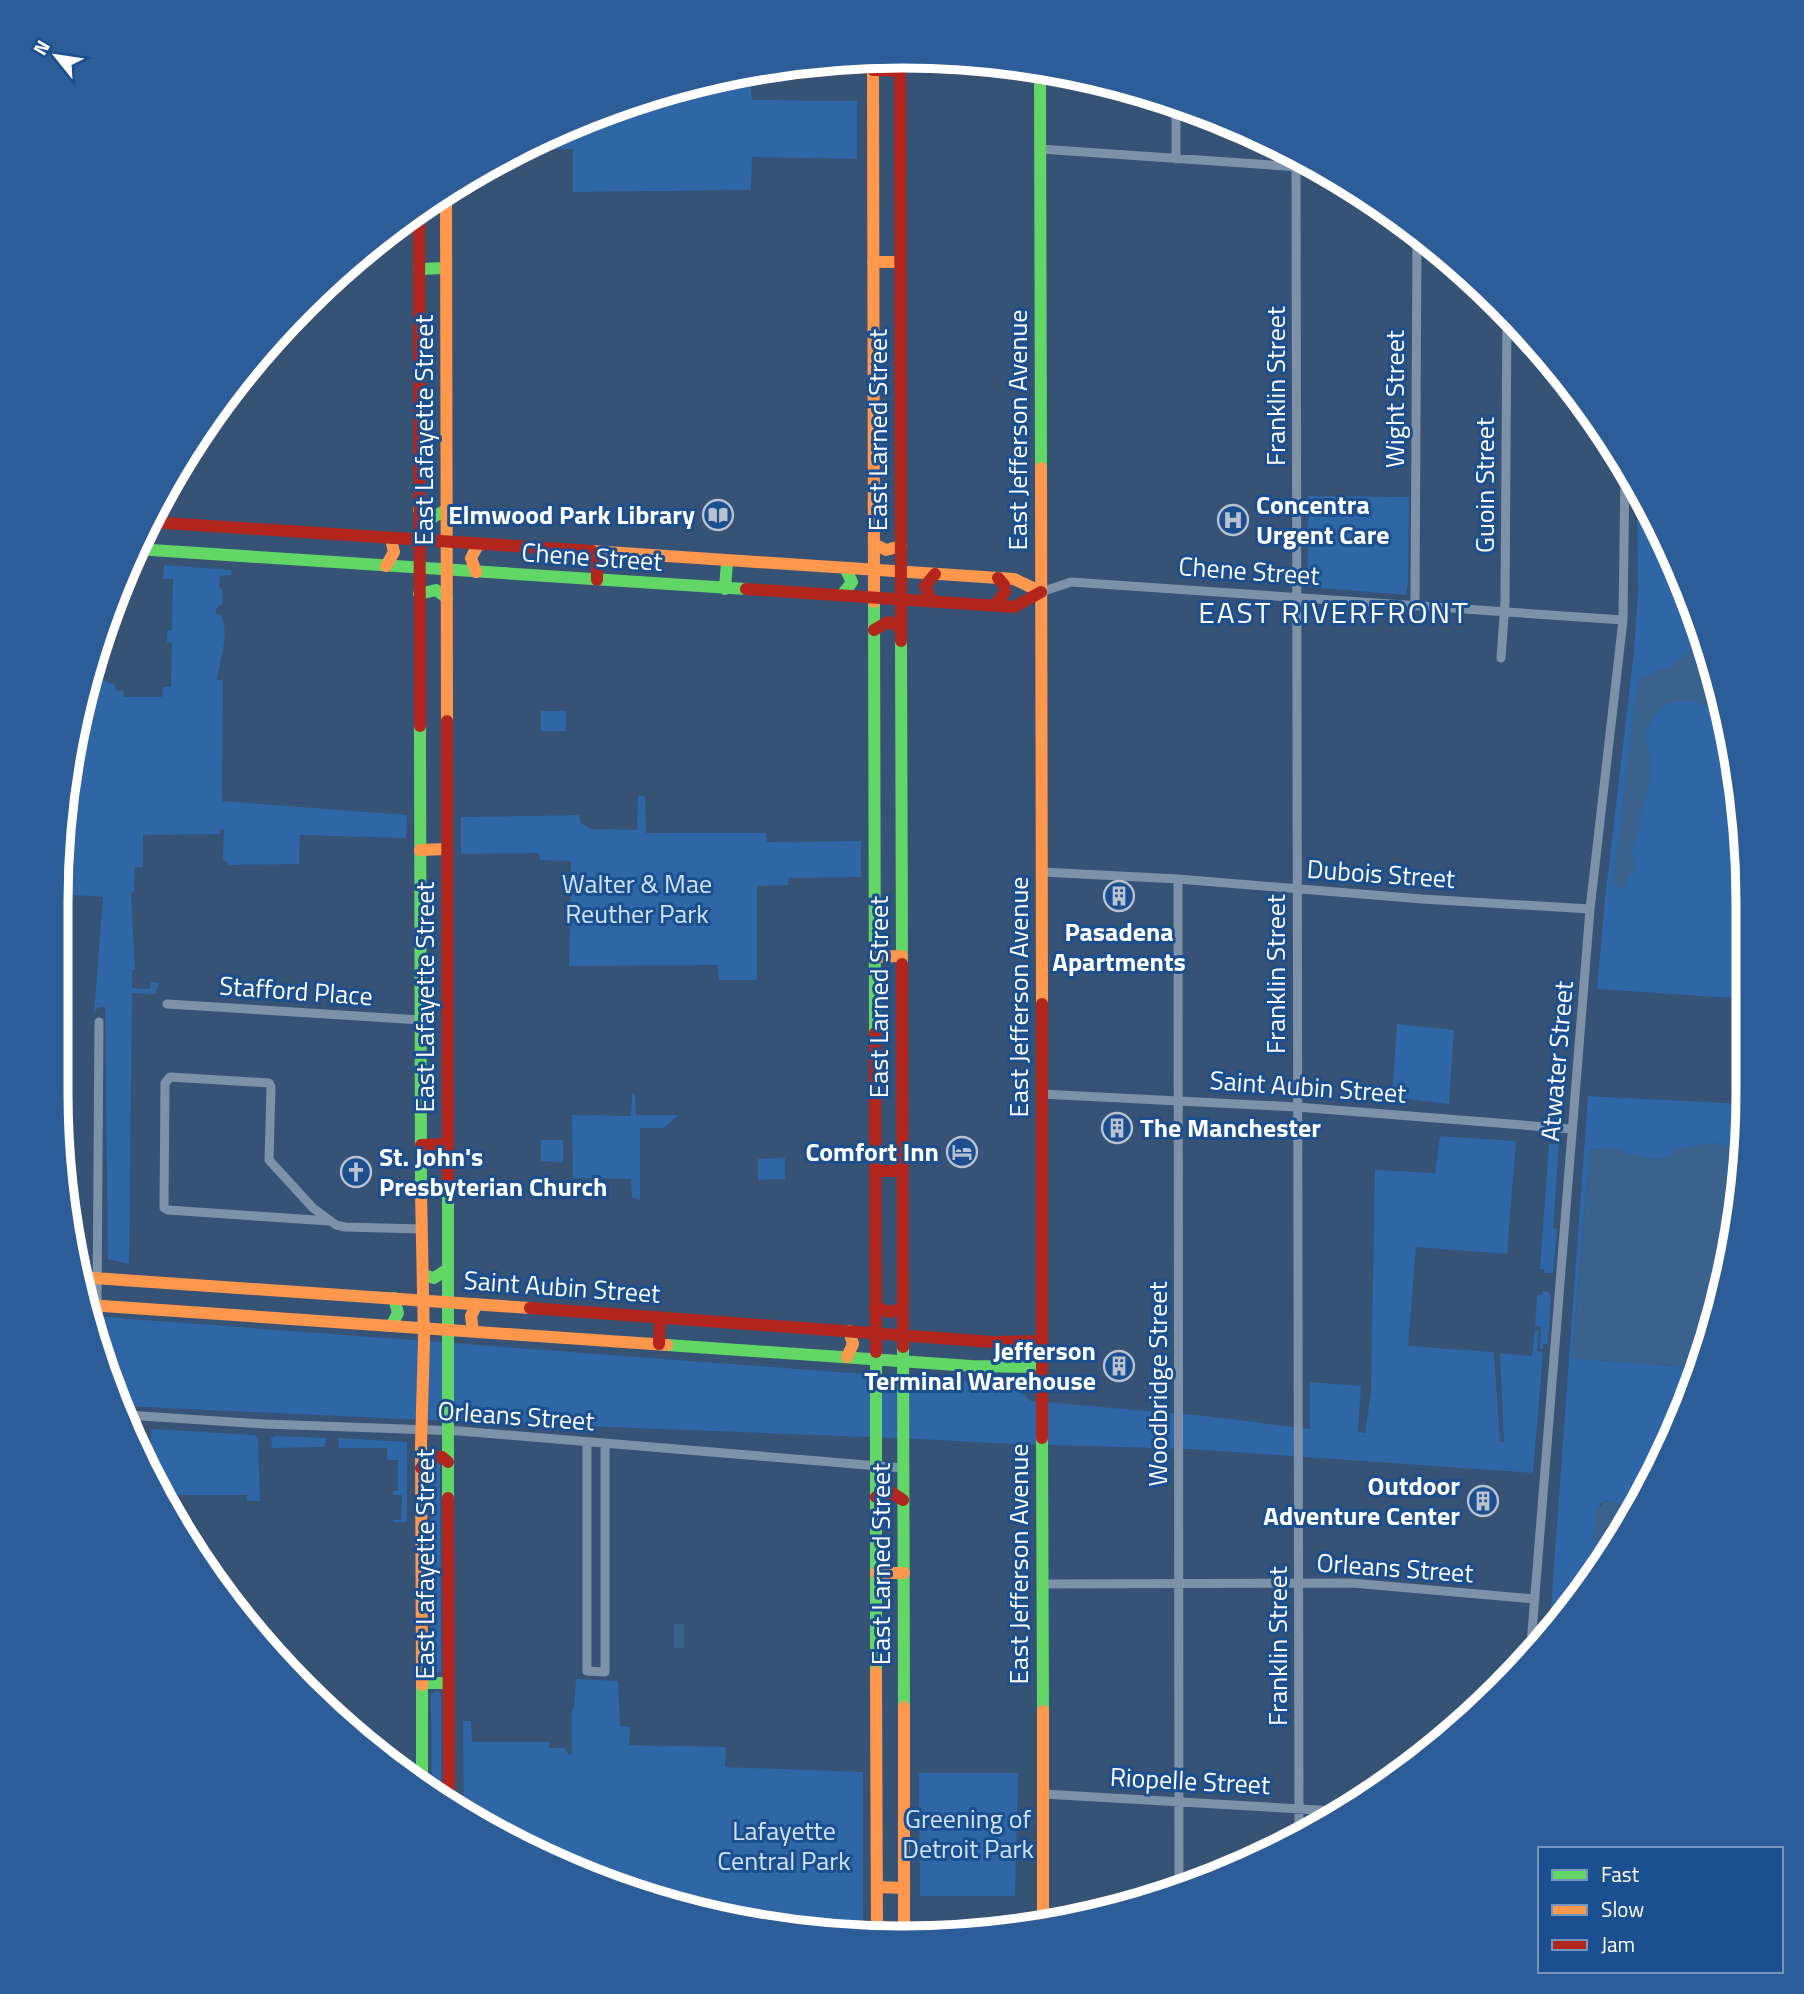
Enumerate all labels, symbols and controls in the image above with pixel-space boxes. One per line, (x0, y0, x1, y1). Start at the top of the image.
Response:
north arrow (21, 21, 91, 91)
text: N (25, 34, 57, 60)
street label: Franklin Street (1256, 306, 1295, 466)
street label: East Jefferson Avenue (998, 310, 1037, 550)
street label: East Lafayette Street (404, 315, 443, 545)
street label: East Larned Street (858, 329, 897, 531)
street label: Wight Street (1375, 330, 1414, 468)
street label: Guoin Street (1465, 417, 1504, 553)
place label: Concentra Urgent Care (1256, 485, 1390, 554)
place label: Elmwood Park Library (448, 495, 695, 534)
library icon: Elmwood Park Library (701, 498, 735, 532)
hospital icon: Concentra Urgent Care (1216, 503, 1250, 537)
street label: Chene Street (520, 532, 664, 581)
street label: Chene Street (1177, 546, 1321, 595)
district label: EAST RIVERFRONT (1198, 589, 1470, 635)
street label: Dubois Street (1306, 849, 1456, 898)
park label: Walter & Mae Reuther Park (562, 864, 712, 933)
street label: East Jefferson Avenue (999, 877, 1038, 1117)
building icon: Pasadena Apartments (1102, 879, 1136, 913)
street label: East Lafayette Street (405, 882, 444, 1112)
street label: Franklin Street (1256, 894, 1295, 1054)
street label: East Larned Street (859, 896, 898, 1098)
place label: Pasadena Apartments (1052, 912, 1186, 981)
street label: Stafford Place (218, 966, 374, 1015)
street label: Atwater Street (1530, 979, 1583, 1143)
street label: Saint Aubin Street (1208, 1060, 1408, 1113)
place label: The Manchester (1140, 1108, 1321, 1147)
building icon: The Manchester (1100, 1111, 1134, 1145)
place label: Comfort Inn (805, 1132, 939, 1171)
hotel icon: Comfort Inn (945, 1135, 979, 1169)
place label: St. John's Presbyterian Church (379, 1137, 607, 1206)
church icon: St. John's Presbyterian Church (339, 1155, 373, 1189)
street label: Saint Aubin Street (462, 1260, 662, 1313)
street label: Woodbridge Street (1138, 1281, 1177, 1487)
place label: Jefferson Terminal Warehouse (864, 1331, 1096, 1400)
building icon: Jefferson Terminal Warehouse (1102, 1349, 1136, 1383)
street label: Orleans Street (436, 1391, 596, 1440)
street label: East Jefferson Avenue (999, 1444, 1038, 1684)
street label: East Lafayette Street (405, 1449, 444, 1679)
street label: East Larned Street (861, 1463, 900, 1665)
place label: Outdoor Adventure Center (1263, 1466, 1460, 1535)
building icon: Outdoor Adventure Center (1466, 1484, 1500, 1518)
street label: Orleans Street (1315, 1543, 1475, 1592)
street label: Franklin Street (1258, 1566, 1297, 1726)
street label: Riopelle Street (1109, 1757, 1271, 1804)
park label: Greening of Detroit Park (902, 1799, 1034, 1868)
park label: Lafayette Central Park (717, 1811, 851, 1880)
legend (1538, 1847, 1783, 1973)
text: Fast (1601, 1858, 1640, 1890)
text: Slow (1601, 1893, 1644, 1925)
text: Jam (1601, 1928, 1635, 1960)

